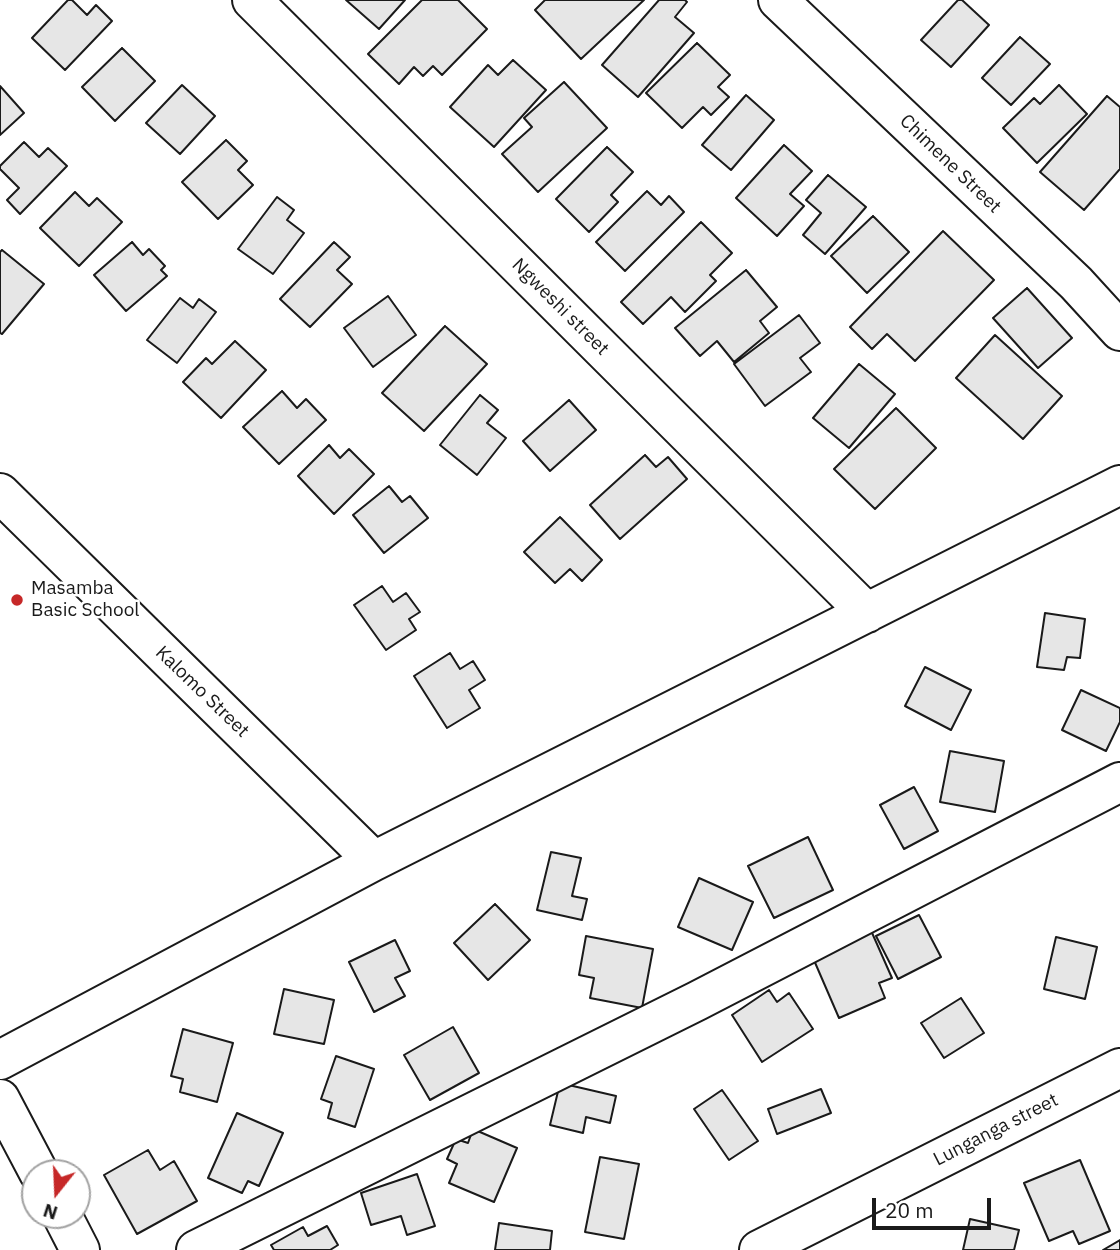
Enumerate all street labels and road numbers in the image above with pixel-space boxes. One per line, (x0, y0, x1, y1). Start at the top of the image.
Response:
street label: Chimene Street (895, 110, 1005, 218)
street label: Ngweshi street (507, 254, 613, 360)
street label: Kalomo Street (150, 642, 254, 742)
street label: Lunganga street (930, 1089, 1062, 1171)

